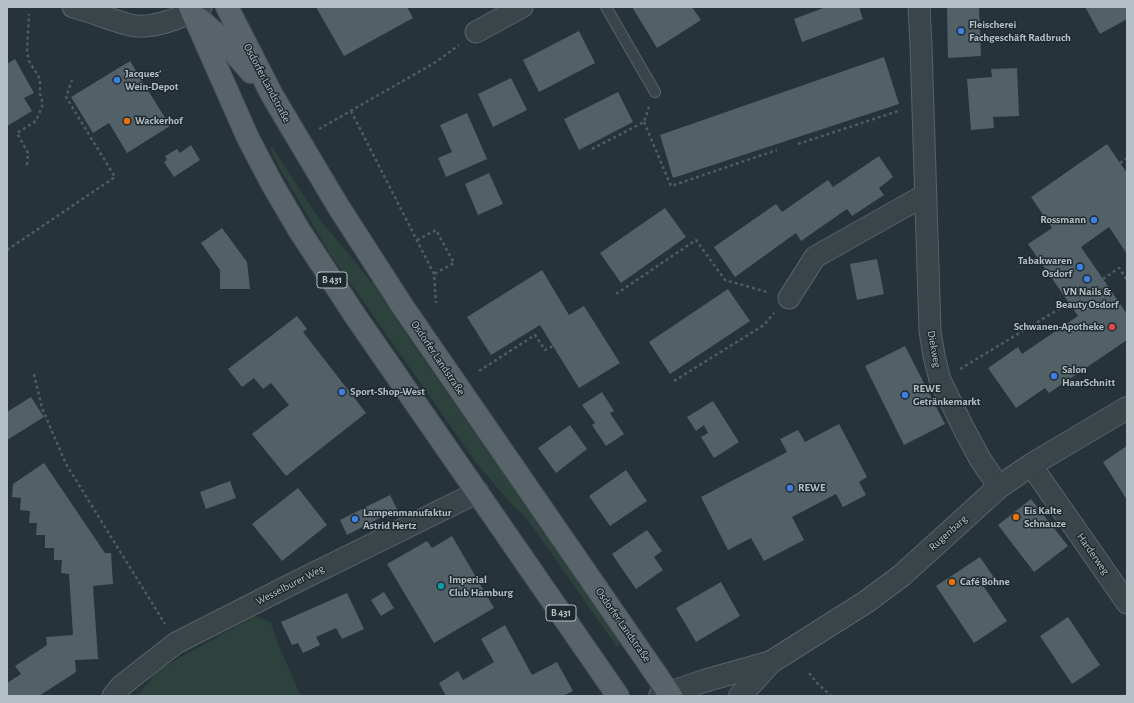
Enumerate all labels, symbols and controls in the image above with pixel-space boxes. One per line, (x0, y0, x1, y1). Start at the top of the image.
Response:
place label: Fleischerei Fachgeschäft Radbruch (969, 18, 1071, 44)
marker: Fleischerei Fachgeschäft Radbruch (956, 26, 966, 36)
street label: Osdorfer Landstraße (241, 41, 293, 125)
place label: Jacques’ Wein-Depot (125, 67, 179, 93)
marker: Jacques’ Wein-Depot (112, 75, 122, 85)
place label: Wackerhof (135, 114, 183, 128)
marker: Wackerhof (122, 116, 132, 126)
place label: Rossmann (1040, 213, 1086, 227)
marker: Rossmann (1089, 215, 1099, 225)
place label: Tabakwaren Osdorf (1018, 254, 1072, 280)
marker: Tabakwaren Osdorf (1075, 262, 1085, 272)
road number: B 431 (317, 272, 347, 288)
marker: VN Nails & Beauty Osdorf (1082, 274, 1092, 284)
place label: VN Nails & Beauty Osdorf (1056, 285, 1118, 311)
street label: Osdorfer Landstraße (408, 318, 468, 398)
place label: Schwanen-Apotheke (1014, 320, 1104, 334)
marker: Schwanen-Apotheke (1107, 322, 1117, 332)
street label: Diekweg (924, 329, 944, 369)
place label: Salon HaarSchnitt (1062, 363, 1115, 389)
marker: Salon HaarSchnitt (1049, 371, 1059, 381)
place label: REWE Getränkemarkt (913, 382, 981, 408)
place label: Sport-Shop-West (350, 385, 425, 399)
marker: Sport-Shop-West (337, 387, 347, 397)
marker: REWE Getränkemarkt (900, 390, 910, 400)
place label: REWE (798, 481, 826, 495)
marker: REWE (785, 483, 795, 493)
place label: Eis Kalte Schnauze (1024, 504, 1066, 530)
place label: Lampenmanufaktur Astrid Hertz (363, 506, 452, 532)
street label: Rugenbarg (926, 512, 970, 554)
marker: Eis Kalte Schnauze (1011, 512, 1021, 522)
marker: Lampenmanufaktur Astrid Hertz (350, 514, 360, 524)
street label: Harderweg (1074, 531, 1112, 577)
street label: Wesselburer Weg (254, 562, 326, 608)
place label: Imperial Club Hamburg (449, 573, 513, 599)
place label: Café Bohne (960, 575, 1010, 589)
marker: Café Bohne (947, 577, 957, 587)
marker: Imperial Club Hamburg (436, 581, 446, 591)
street label: Osdorfer Landstraße (593, 585, 653, 665)
road number: B 431 (546, 605, 576, 621)

